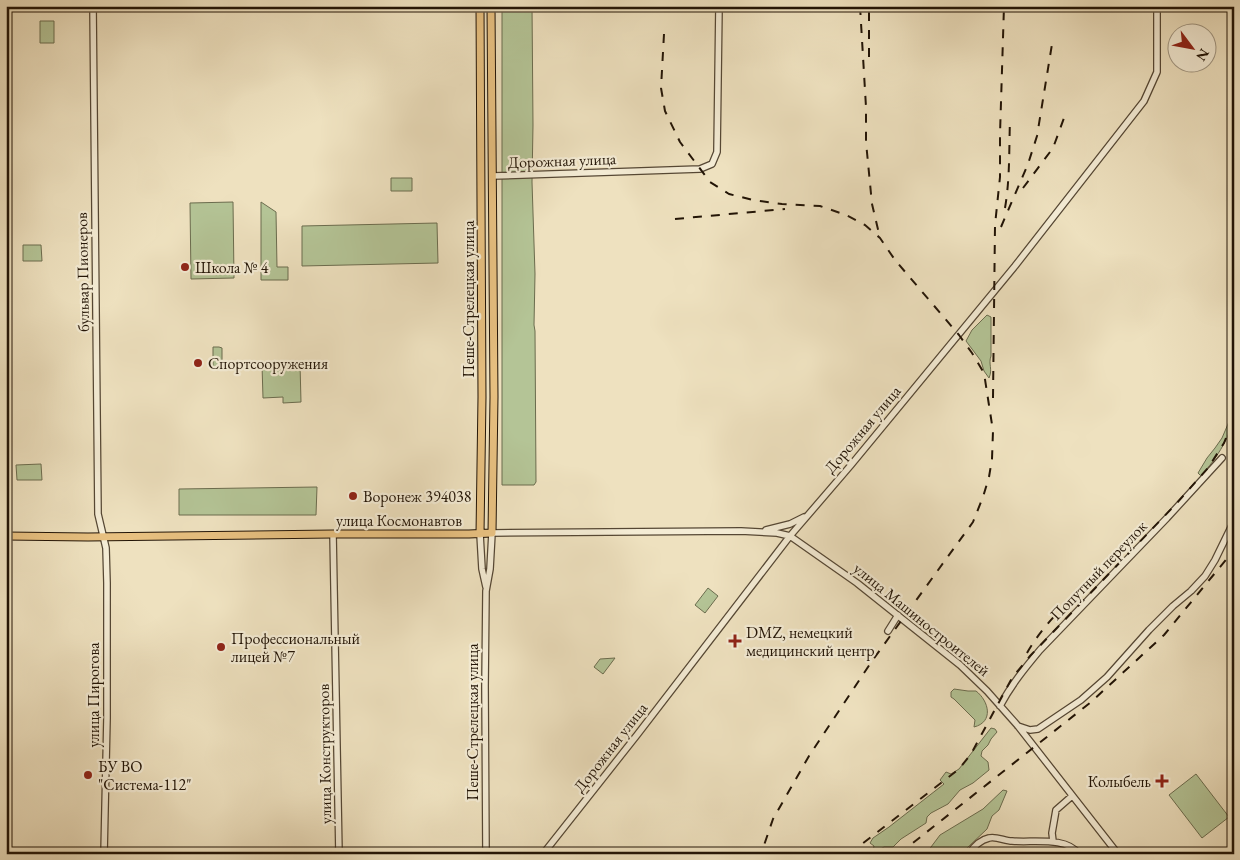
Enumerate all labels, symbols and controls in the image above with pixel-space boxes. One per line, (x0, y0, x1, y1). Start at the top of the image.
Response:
north arrow (1168, 22, 1218, 72)
text: N (1192, 45, 1214, 65)
street label: Дорожная улица (507, 148, 617, 173)
street label: бульвар Пионеров (71, 212, 94, 332)
street label: Пеше-Стрелецкая улица (458, 220, 479, 378)
place label: Школа № 4 (195, 257, 269, 278)
marker: Школа № 4 (179, 261, 191, 273)
place label: Спортсооружения (208, 353, 328, 374)
marker: Спортсооружения (192, 357, 204, 369)
street label: Дорожная улица (819, 380, 906, 478)
place label: Воронеж 394038 (363, 486, 472, 507)
marker: Воронеж 394038 (347, 490, 359, 502)
street label: улица Космонавтов (336, 510, 462, 531)
street label: Попутный переулок (1045, 516, 1152, 625)
street label: улица Машиностроителей (849, 558, 995, 681)
place label: DMZ, немецкий медицинский центр (746, 622, 875, 661)
place label: Профессиональный лицей №7 (231, 628, 360, 667)
marker: DMZ, немецкий медицинский центр (728, 634, 742, 648)
marker: Профессиональный лицей №7 (215, 641, 227, 653)
street label: улица Пирогова (83, 642, 104, 748)
street label: Пеше-Стрелецкая улица (462, 643, 483, 801)
street label: улица Конструкторов (313, 684, 336, 824)
street label: Дорожная улица (569, 698, 652, 797)
place label: БУ ВО "Система-112" (98, 756, 192, 795)
marker: БУ ВО "Система-112" (82, 769, 94, 781)
place label: Колыбель (1088, 771, 1151, 792)
marker: Колыбель (1155, 774, 1169, 788)

